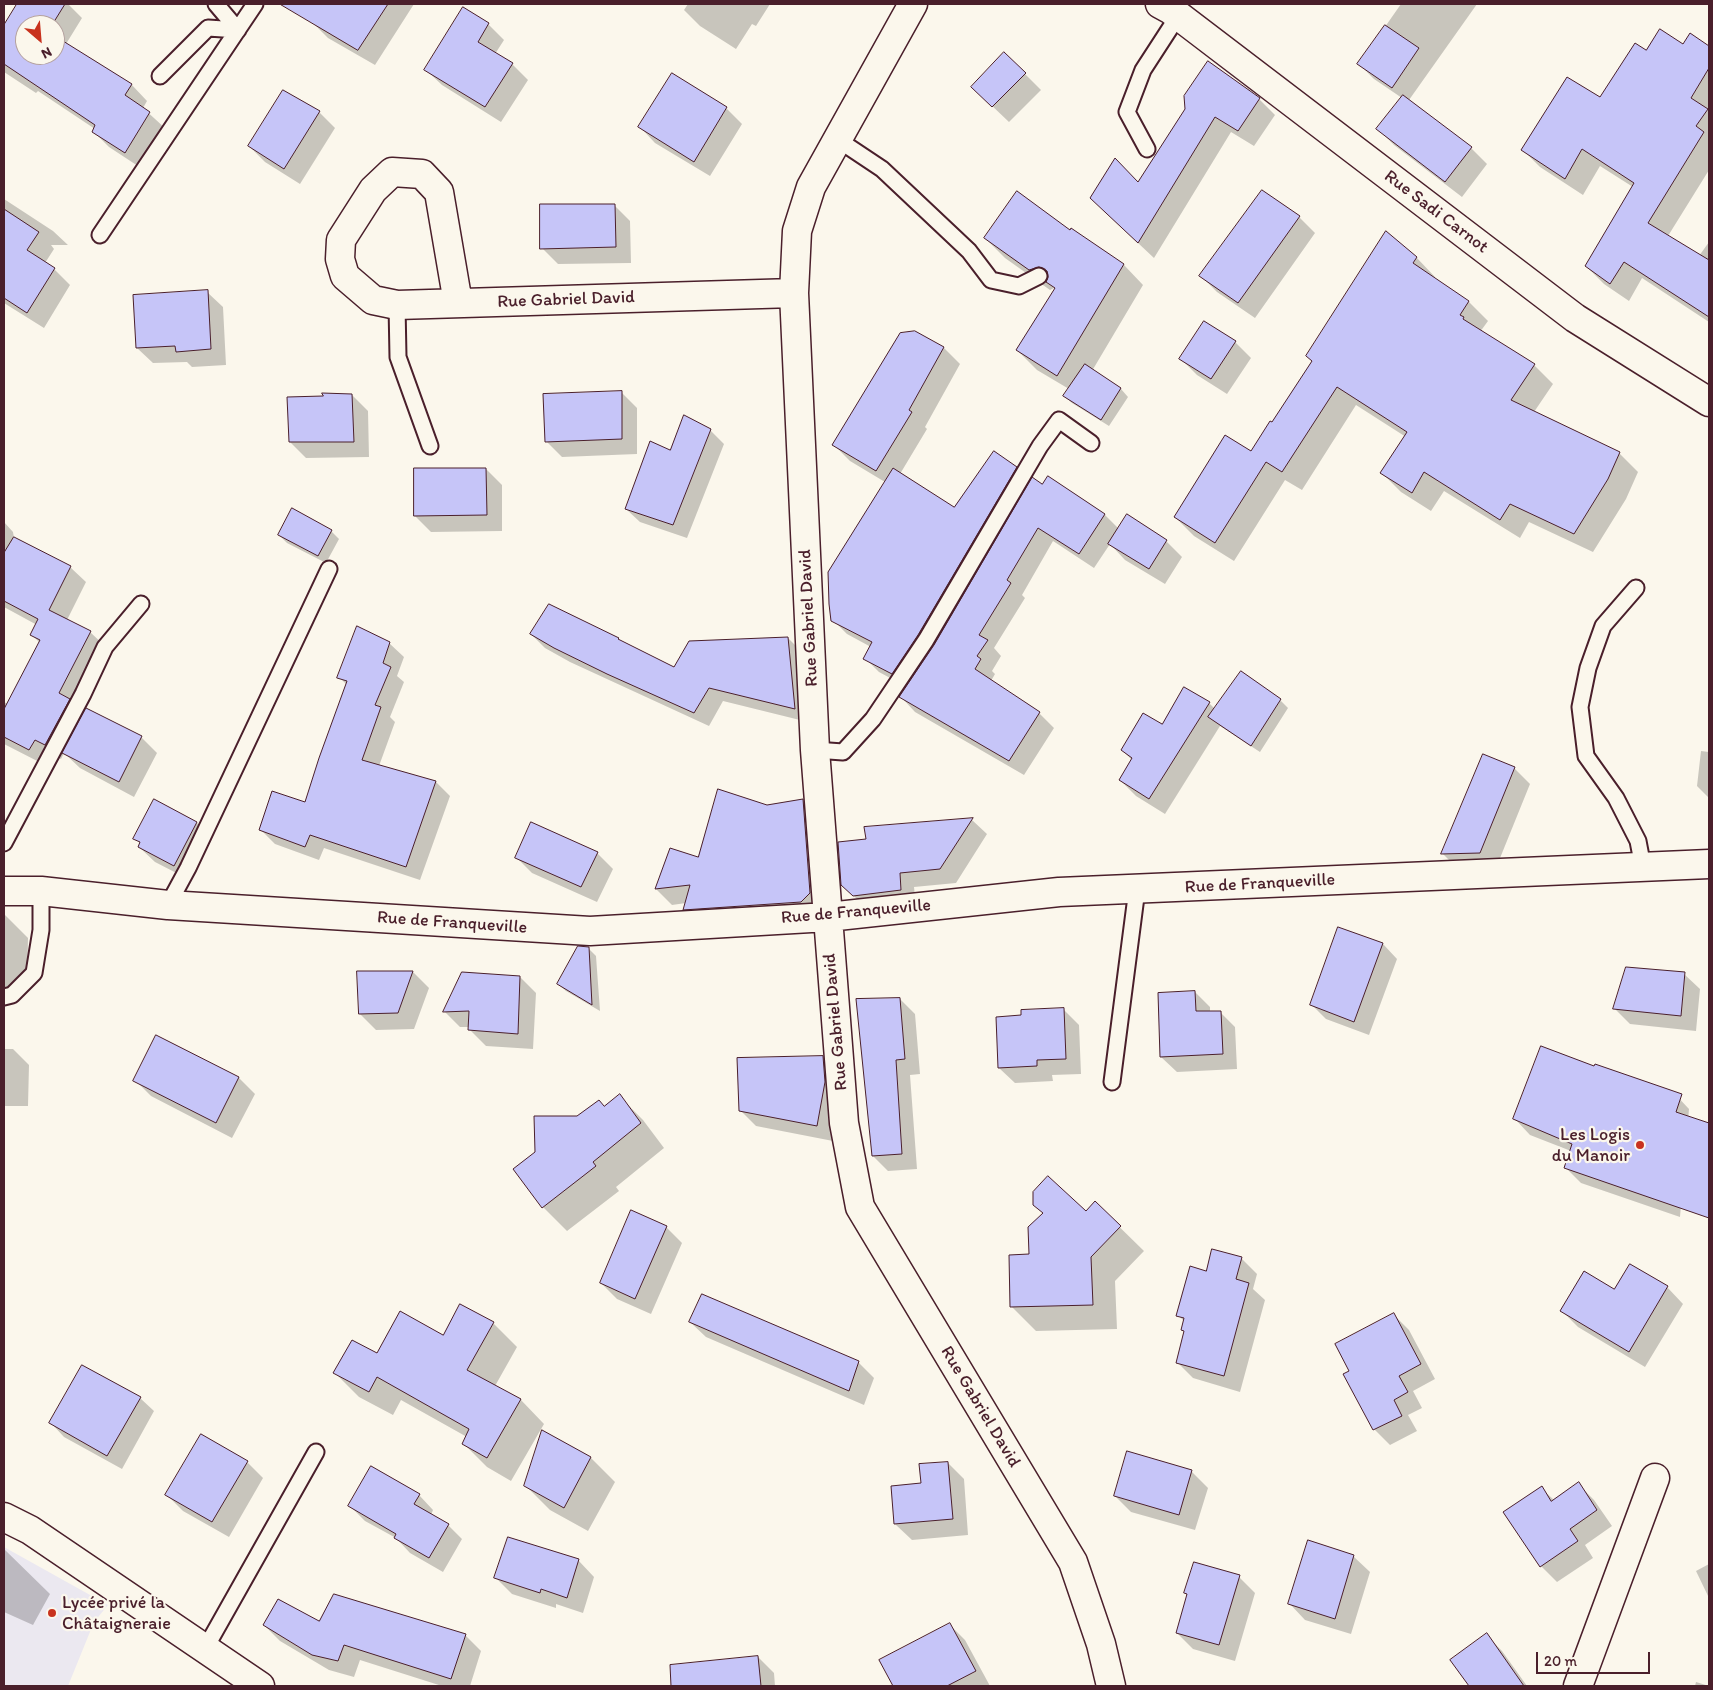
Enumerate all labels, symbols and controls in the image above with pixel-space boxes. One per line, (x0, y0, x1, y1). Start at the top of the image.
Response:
north arrow (15, 15, 65, 65)
text: N (39, 43, 55, 63)
street label: Rue Sadi Carnot (1380, 166, 1492, 258)
street label: Rue Gabriel David (497, 287, 635, 313)
street label: Rue Gabriel David (795, 549, 823, 687)
street label: Rue de Franqueville (1184, 869, 1336, 899)
street label: Rue de Franqueville (780, 895, 932, 929)
street label: Rue de Franqueville (376, 907, 528, 939)
street label: Rue Gabriel David (819, 953, 853, 1091)
place label: Les Logis du Manoir (1552, 1124, 1630, 1166)
marker: Les Logis du Manoir (1634, 1139, 1646, 1151)
street label: Rue Gabriel David (935, 1342, 1025, 1472)
place label: Lycée privé la Châtaigneraie (62, 1592, 171, 1635)
marker: Lycée privé la Châtaigneraie (46, 1607, 58, 1619)
scale bar (1538, 1642, 1652, 1674)
text: 20 m (1544, 1652, 1577, 1670)

